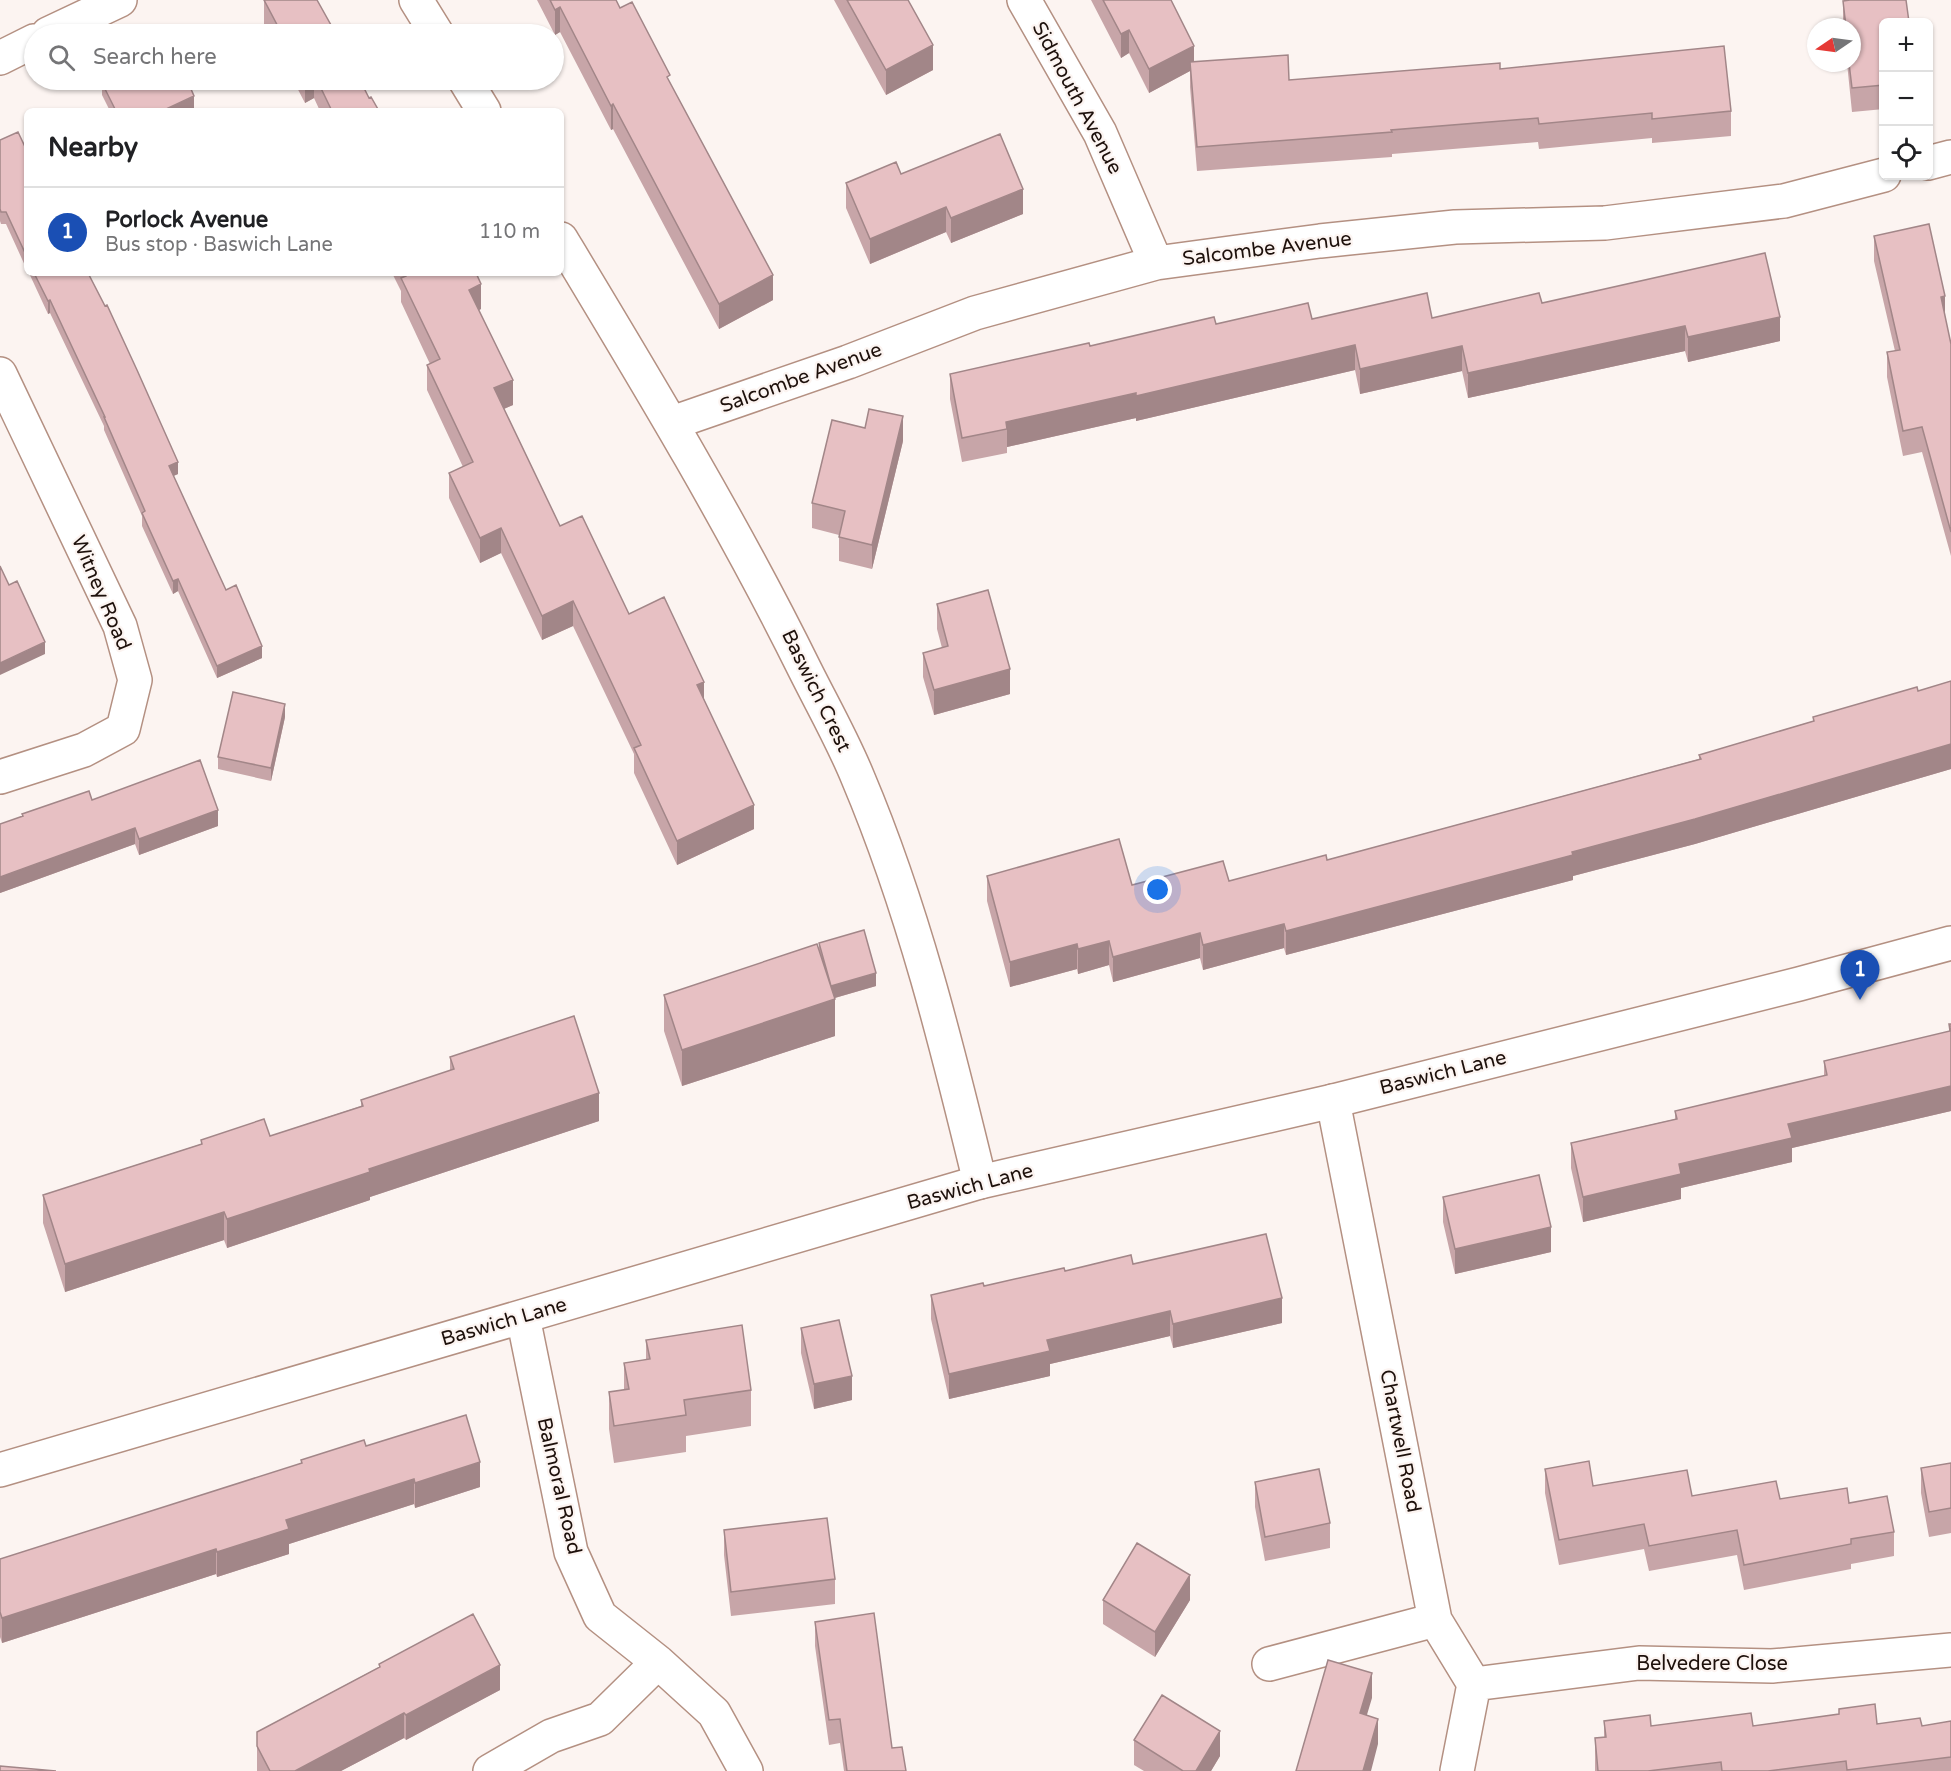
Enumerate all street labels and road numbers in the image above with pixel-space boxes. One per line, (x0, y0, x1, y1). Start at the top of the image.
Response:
street label: Sidmouth Avenue (1027, 18, 1127, 178)
street label: Salcombe Avenue (1181, 227, 1353, 271)
street label: Salcombe Avenue (717, 338, 885, 418)
street label: Witney Road (66, 532, 136, 654)
street label: Baswich Crest (776, 626, 856, 756)
street label: Baswich Lane (1377, 1046, 1509, 1100)
street label: Baswich Lane (904, 1159, 1036, 1215)
street label: Baswich Lane (438, 1293, 570, 1351)
street label: Chartwell Road (1374, 1368, 1426, 1514)
street label: Balmoral Road (532, 1415, 586, 1557)
street label: Belvedere Close (1636, 1652, 1788, 1676)

